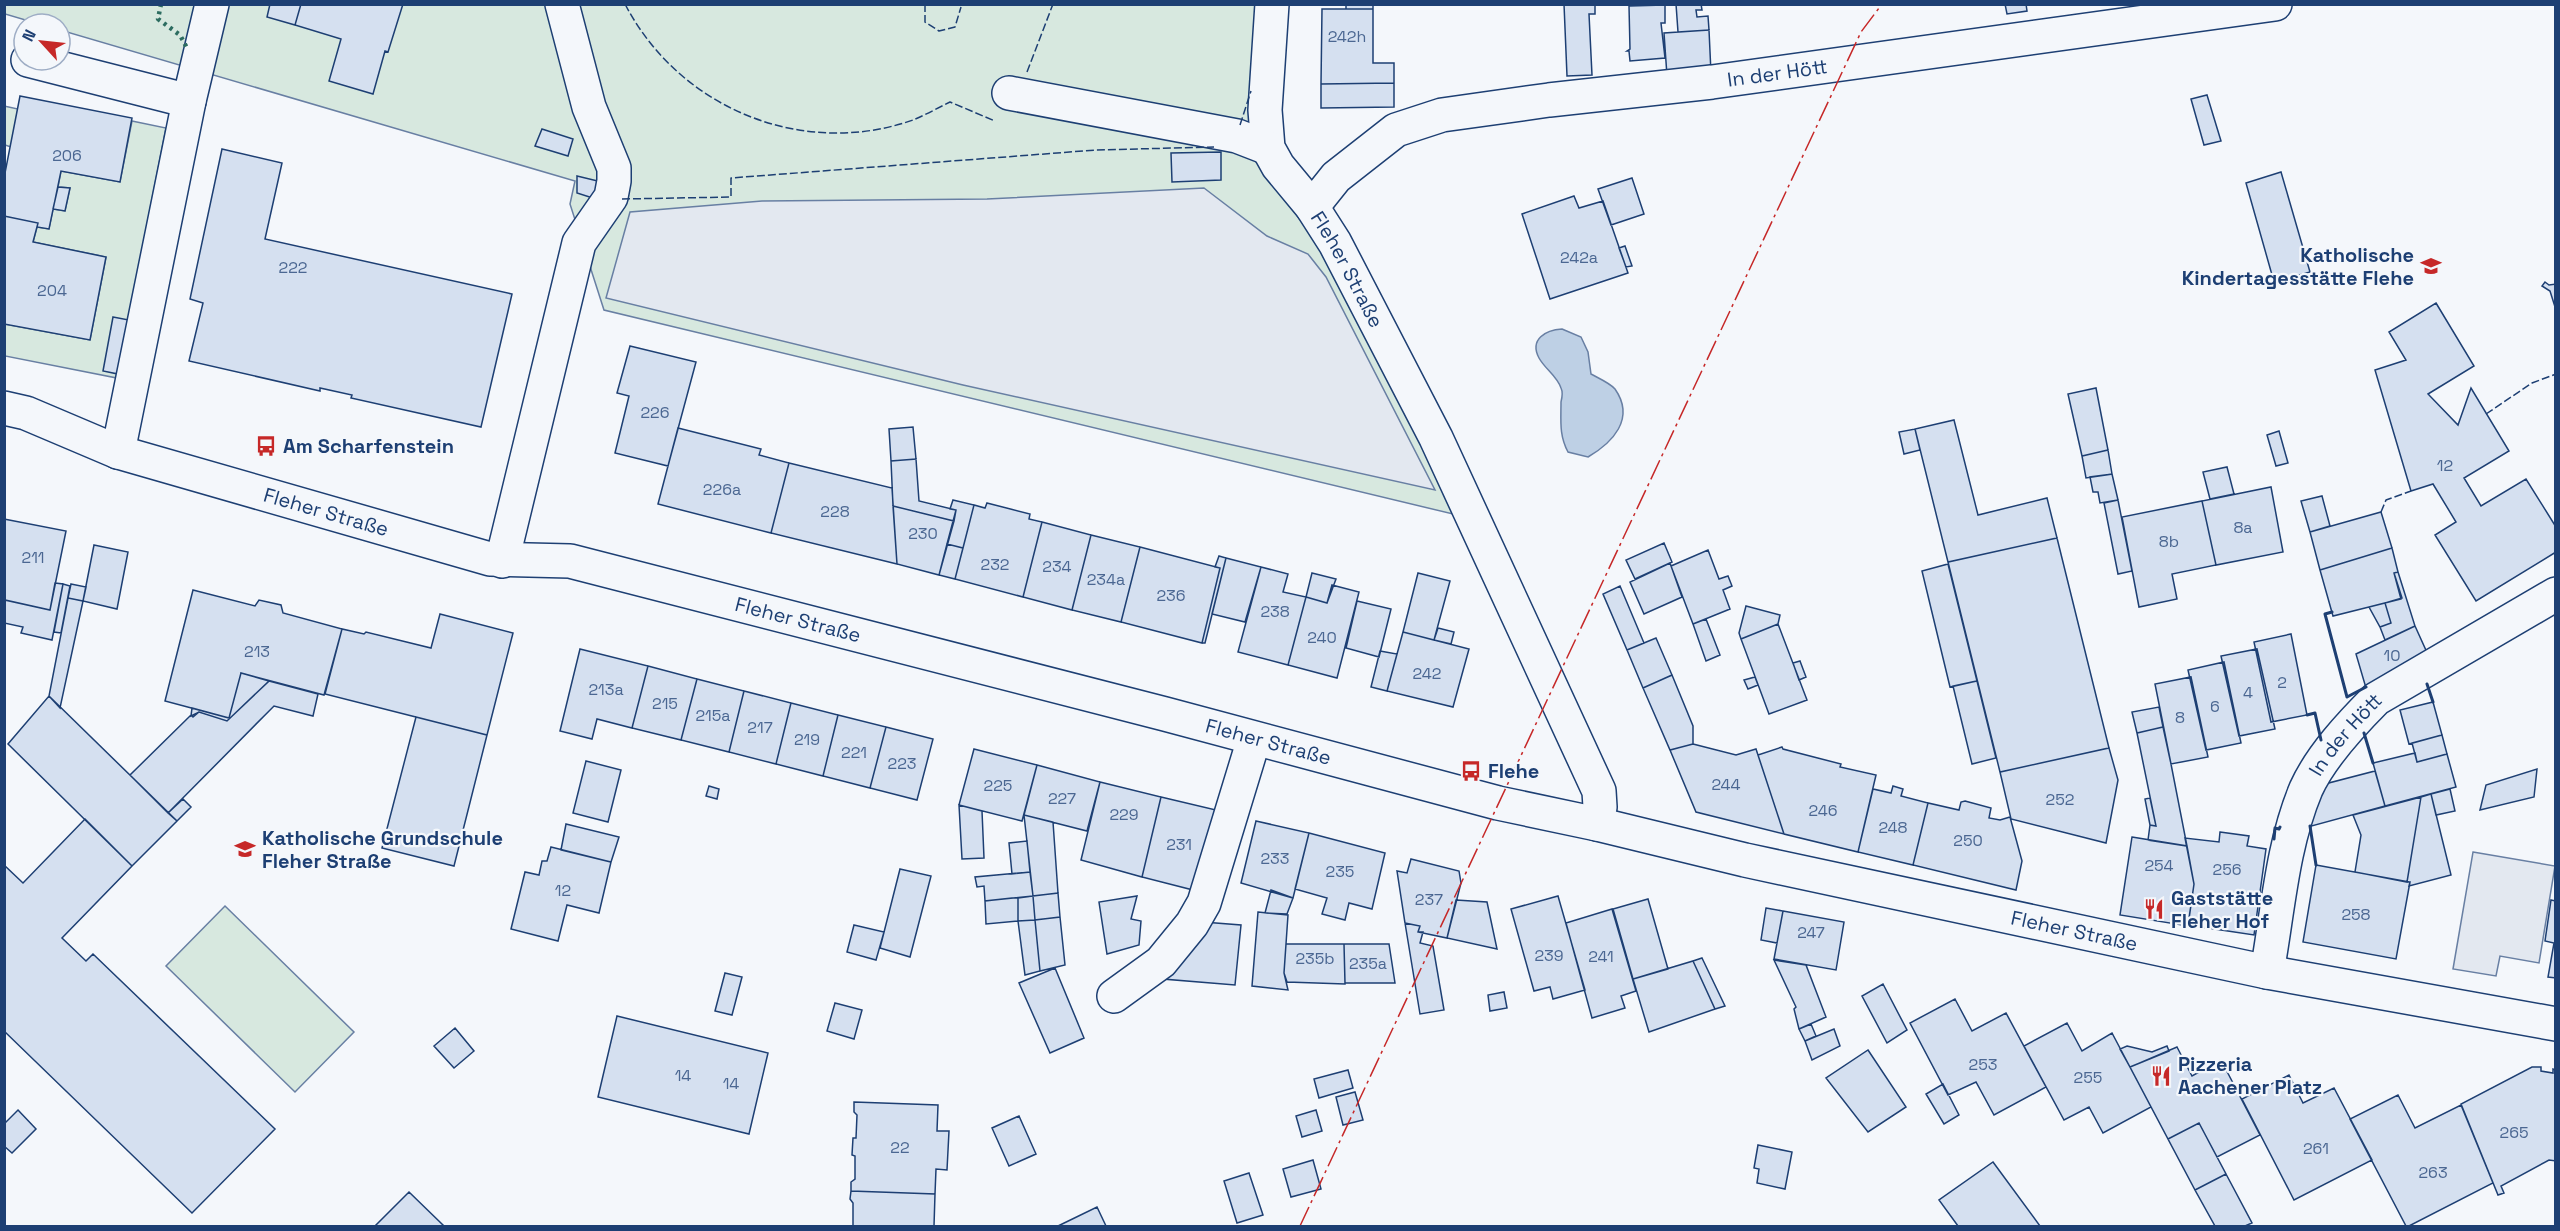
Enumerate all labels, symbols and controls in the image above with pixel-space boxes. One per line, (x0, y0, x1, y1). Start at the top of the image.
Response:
north arrow (12, 12, 72, 72)
text: N (17, 26, 41, 45)
house number: 242h (1328, 26, 1366, 47)
street label: In der Hött (1726, 53, 1829, 93)
house number: 206 (52, 145, 82, 166)
street label: Fleher Straße (1305, 206, 1390, 332)
place label: Katholische Kindertagesstätte Flehe (2182, 242, 2414, 291)
house number: 242a (1560, 247, 1598, 268)
school or university icon: Katholische Kindertagesstätte Flehe (2419, 254, 2443, 278)
house number: 222 (279, 257, 307, 278)
house number: 204 (37, 280, 67, 301)
house number: 226 (640, 402, 670, 423)
place label: Am Scharfenstein (283, 433, 454, 459)
bus stop icon: Am Scharfenstein (254, 434, 278, 458)
house number: 12 (2437, 455, 2453, 476)
house number: 226a (703, 479, 741, 500)
street label: Fleher Straße (261, 482, 392, 542)
house number: 228 (820, 501, 850, 522)
house number: 8a (2233, 517, 2253, 538)
house number: 230 (908, 523, 938, 544)
house number: 8b (2159, 531, 2179, 552)
house number: 211 (21, 547, 45, 568)
house number: 232 (981, 554, 1009, 575)
house number: 234 (1042, 556, 1072, 577)
house number: 234a (1087, 569, 1125, 590)
house number: 236 (1156, 585, 1186, 606)
street label: Fleher Straße (732, 591, 864, 648)
house number: 238 (1260, 601, 1290, 622)
house number: 240 (1307, 627, 1337, 648)
house number: 213 (244, 641, 270, 662)
house number: 10 (2384, 645, 2400, 666)
house number: 242 (1413, 663, 1441, 684)
house number: 2 (2277, 672, 2287, 693)
house number: 213a (588, 679, 624, 700)
house number: 4 (2243, 682, 2253, 703)
street label: In der Hött (2303, 687, 2388, 781)
house number: 215 (652, 693, 678, 714)
house number: 6 (2210, 696, 2220, 717)
house number: 215a (695, 705, 731, 726)
house number: 8 (2175, 707, 2185, 728)
street label: Fleher Straße (1203, 712, 1334, 771)
house number: 217 (747, 717, 773, 738)
house number: 219 (794, 729, 820, 750)
house number: 221 (841, 742, 867, 763)
house number: 223 (888, 753, 916, 774)
place label: Flehe (1488, 758, 1539, 784)
bus stop icon: Flehe (1459, 759, 1483, 783)
house number: 244 (1711, 774, 1741, 795)
house number: 225 (984, 775, 1012, 796)
house number: 227 (1048, 788, 1076, 809)
house number: 252 (2046, 789, 2074, 810)
house number: 246 (1809, 800, 1837, 821)
house number: 229 (1109, 804, 1139, 825)
house number: 248 (1878, 817, 1908, 838)
place label: Katholische Grundschule Fleher Straße (262, 825, 503, 874)
house number: 250 (1953, 830, 1983, 851)
house number: 231 (1166, 834, 1192, 855)
school or university icon: Katholische Grundschule Fleher Straße (233, 837, 257, 861)
house number: 233 (1261, 848, 1289, 869)
house number: 254 (2144, 855, 2174, 876)
house number: 256 (2212, 859, 2242, 880)
house number: 235 (1326, 861, 1354, 882)
house number: 12 (555, 880, 571, 901)
place label: Gaststätte Fleher Hof (2171, 885, 2273, 934)
house number: 237 (1415, 889, 1443, 910)
restaurant icon: Gaststätte Fleher Hof (2142, 897, 2166, 921)
street label: Fleher Straße (2009, 904, 2140, 957)
house number: 258 (2341, 904, 2371, 925)
house number: 247 (1797, 922, 1825, 943)
house number: 239 (1534, 945, 1564, 966)
house number: 241 (1588, 946, 1614, 967)
house number: 235b (1295, 948, 1335, 969)
house number: 235a (1349, 953, 1387, 974)
place label: Pizzeria Aachener Platz (2178, 1051, 2322, 1100)
house number: 253 (1969, 1054, 1997, 1075)
restaurant icon: Pizzeria Aachener Platz (2149, 1064, 2173, 1088)
house number: 14 (675, 1065, 691, 1086)
house number: 255 (2074, 1067, 2102, 1088)
house number: 14 (723, 1073, 739, 1094)
house number: 265 (2499, 1122, 2529, 1143)
house number: 22 (890, 1137, 910, 1158)
house number: 261 (2303, 1138, 2329, 1159)
house number: 263 (2418, 1162, 2448, 1183)

